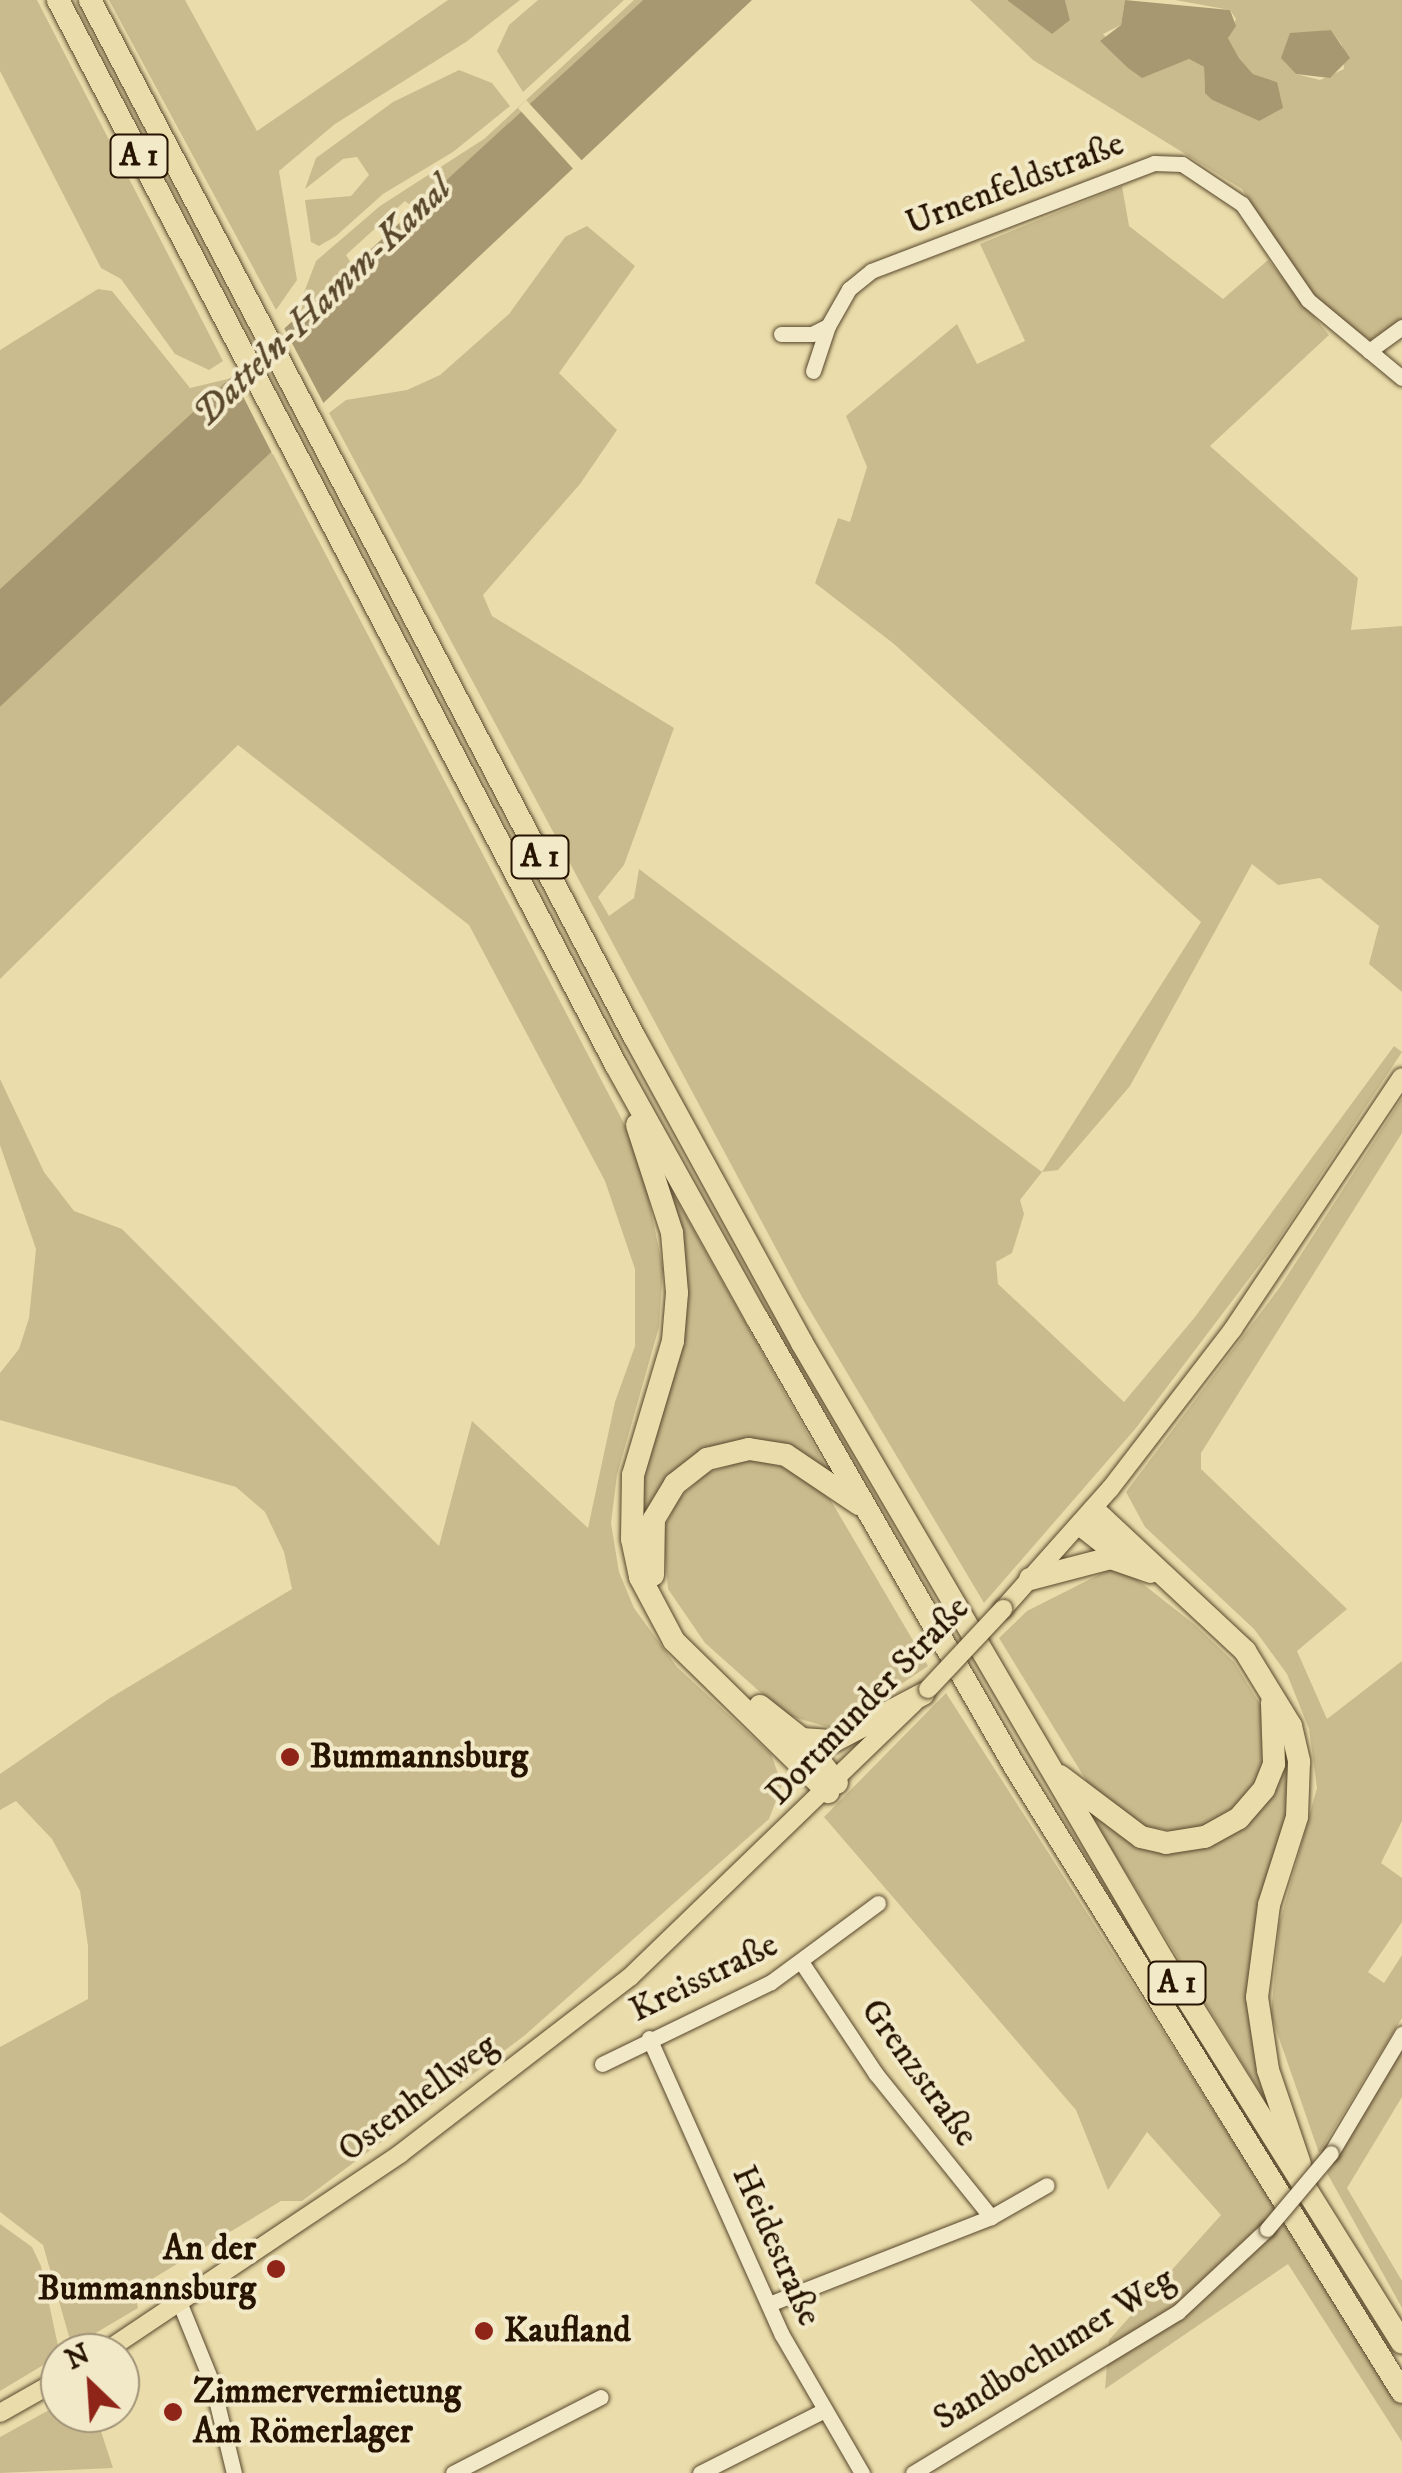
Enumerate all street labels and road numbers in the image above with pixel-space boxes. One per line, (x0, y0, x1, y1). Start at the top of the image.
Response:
street label: Urnenfeldstraße (900, 123, 1130, 245)
road number: A 1 (109, 129, 169, 183)
road number: A 1 (510, 830, 570, 884)
street label: Dortmunder Straße (758, 1588, 978, 1814)
street label: Kreisstraße (623, 1924, 785, 2032)
road number: A 1 (1147, 1956, 1207, 2010)
street label: Grenzstraße (851, 1991, 987, 2155)
street label: Ostenhellweg (330, 2025, 506, 2171)
street label: Heidestraße (722, 2159, 830, 2333)
street label: Sandbochumer Weg (926, 2258, 1182, 2440)

